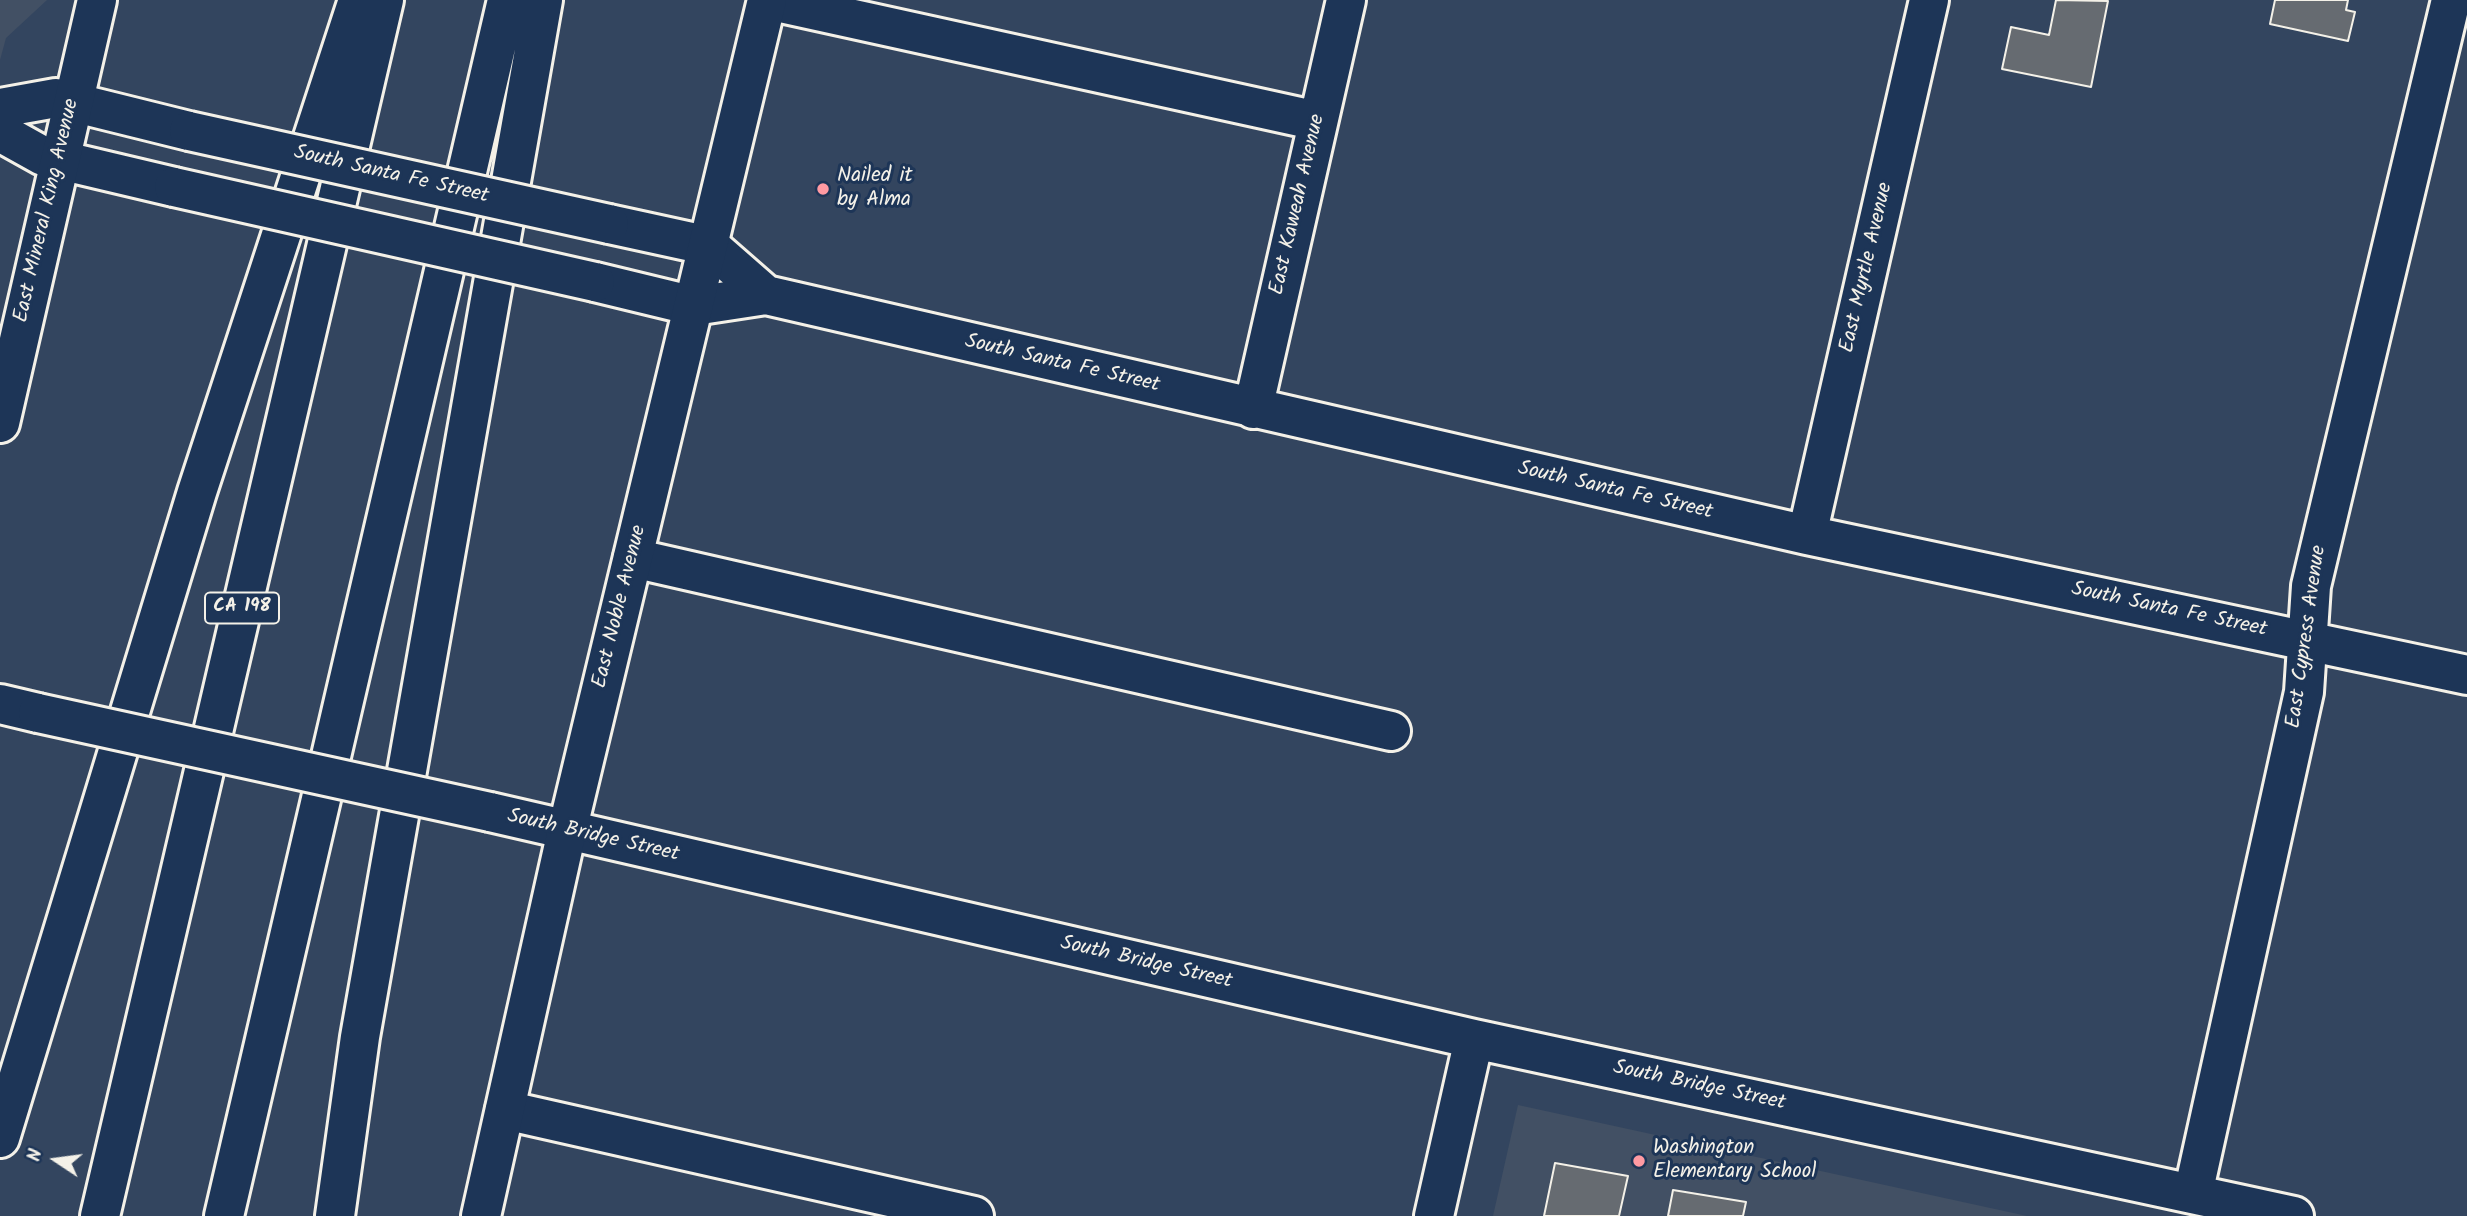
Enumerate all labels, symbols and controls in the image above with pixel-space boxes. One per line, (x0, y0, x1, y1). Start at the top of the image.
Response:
street label: East Mineral King Avenue (10, 97, 86, 325)
street label: East Kaweah Avenue (1266, 112, 1332, 298)
street label: South Santa Fe Street (291, 141, 491, 211)
place label: Nailed it by Alma (837, 164, 913, 214)
street label: East Myrtle Avenue (1836, 180, 1900, 356)
marker: Nailed it by Alma (815, 181, 831, 197)
street label: South Santa Fe Street (962, 330, 1162, 400)
street label: South Santa Fe Street (1515, 457, 1715, 527)
street label: East Noble Avenue (589, 523, 653, 691)
street label: East Cypress Avenue (2283, 544, 2333, 730)
street label: South Santa Fe Street (2069, 578, 2269, 644)
road number: CA 198 (205, 593, 279, 624)
street label: South Bridge Street (505, 805, 681, 869)
street label: South Bridge Street (1058, 932, 1234, 996)
street label: South Bridge Street (1611, 1056, 1787, 1118)
north arrow (21, 1125, 91, 1195)
place label: Washington Elementary School (1653, 1136, 1816, 1186)
text: N (20, 1146, 52, 1164)
marker: Washington Elementary School (1631, 1153, 1647, 1169)

